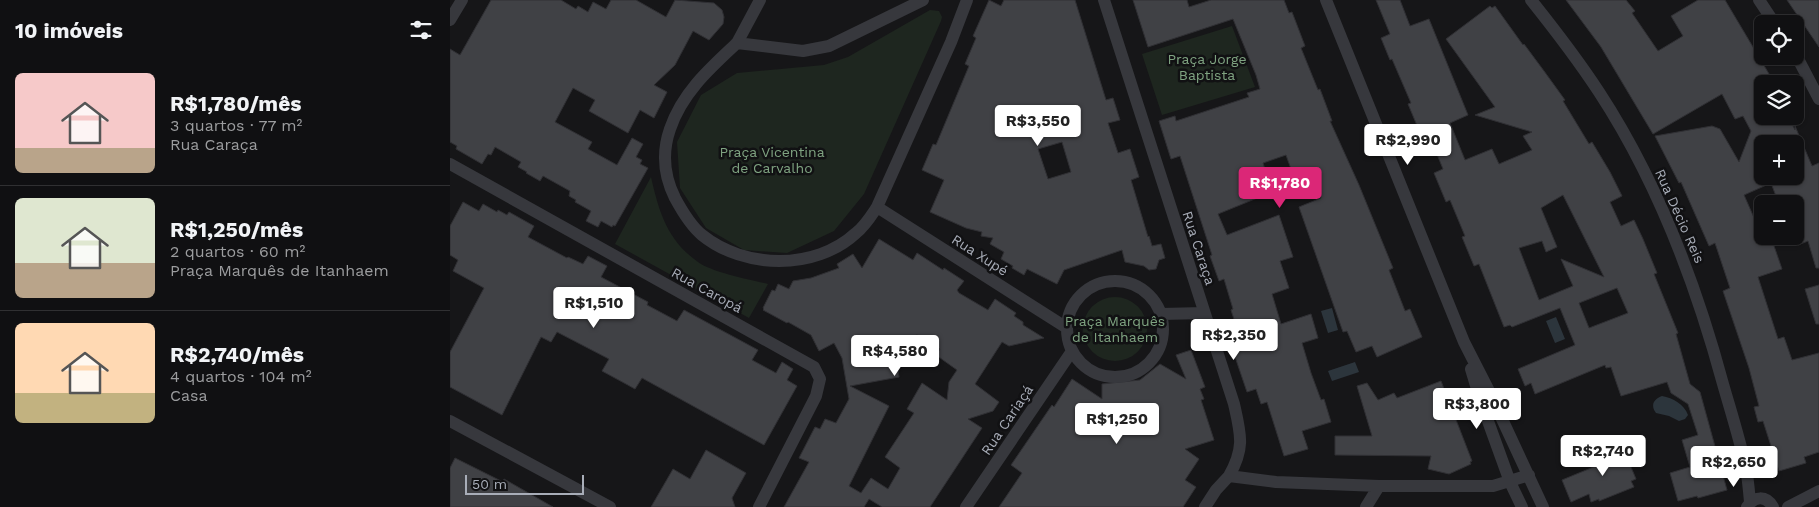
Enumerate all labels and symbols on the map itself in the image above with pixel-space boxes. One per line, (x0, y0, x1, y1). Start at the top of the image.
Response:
park label: Praça Jorge Baptista (1168, 51, 1246, 83)
pin: R$3,550 (992, 104, 1084, 147)
pin: R$2,990 (1362, 124, 1454, 166)
park label: Praça Vicentina de Carvalho (719, 144, 825, 176)
pin: R$1,780 (1234, 166, 1326, 209)
street label: Rua Décio Reis (1652, 166, 1708, 266)
street label: Rua Caraça (1180, 209, 1219, 287)
street label: Rua Xupé (949, 231, 1011, 279)
street label: Rua Caropá (669, 264, 745, 316)
pin: R$1,510 (548, 286, 640, 329)
park label: Praça Marquês de Itanhaem (1065, 313, 1165, 345)
pin: R$2,350 (1188, 318, 1280, 361)
pin: R$4,580 (849, 334, 941, 377)
street label: Rua Cariaçá (978, 382, 1036, 458)
pin: R$3,800 (1431, 388, 1523, 430)
pin: R$1,250 (1071, 402, 1163, 445)
pin: R$2,740 (1557, 434, 1649, 477)
pin: R$2,650 (1688, 446, 1780, 488)
scale bar (465, 472, 584, 495)

